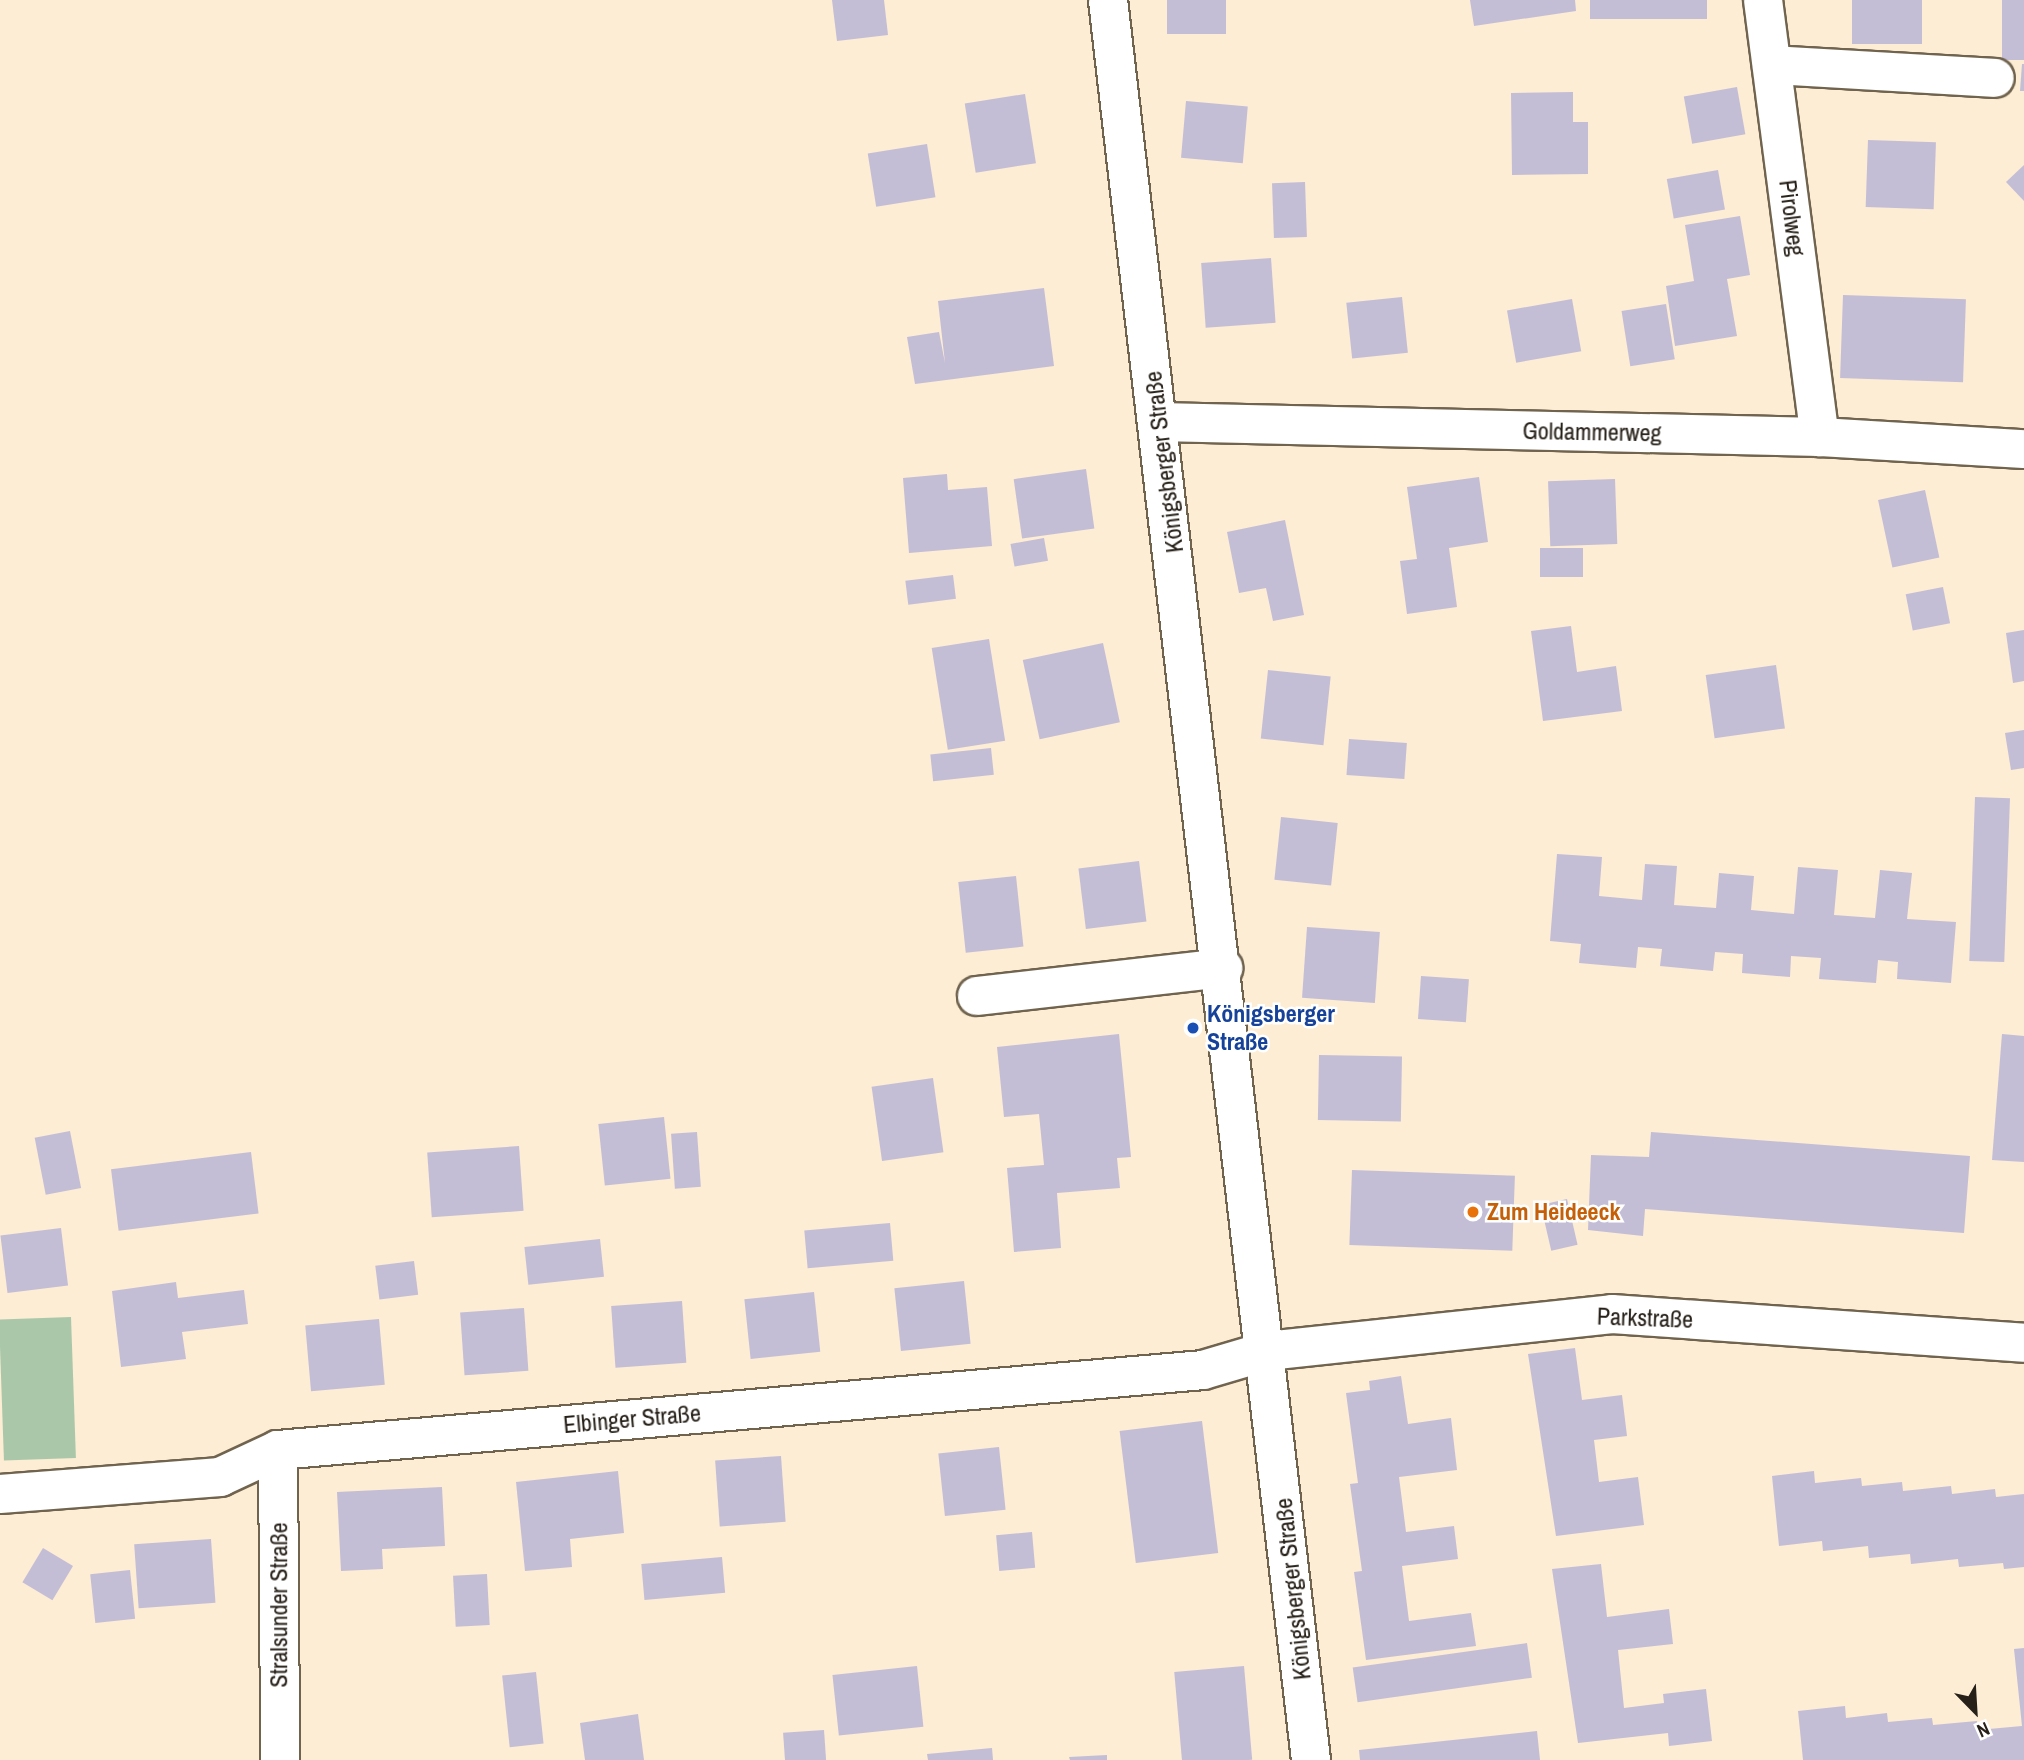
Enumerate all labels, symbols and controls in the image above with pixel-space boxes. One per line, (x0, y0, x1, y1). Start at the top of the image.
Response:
street label: Pirolweg (1773, 178, 1811, 258)
street label: Königsberger Straße (1139, 370, 1189, 554)
street label: Goldammerweg (1522, 416, 1662, 448)
place label: Königsberger Straße (1207, 1000, 1335, 1056)
marker: Königsberger Straße (1185, 1020, 1201, 1036)
place label: Zum Heideeck (1487, 1198, 1620, 1226)
marker: Zum Heideeck (1465, 1204, 1481, 1220)
street label: Parkstraße (1596, 1302, 1694, 1334)
street label: Elbinger Straße (562, 1399, 702, 1439)
street label: Königsberger Straße (1269, 1497, 1317, 1681)
street label: Stralsunder Straße (265, 1522, 293, 1688)
north arrow (1940, 1676, 2010, 1746)
text: N (1973, 1716, 1994, 1744)

